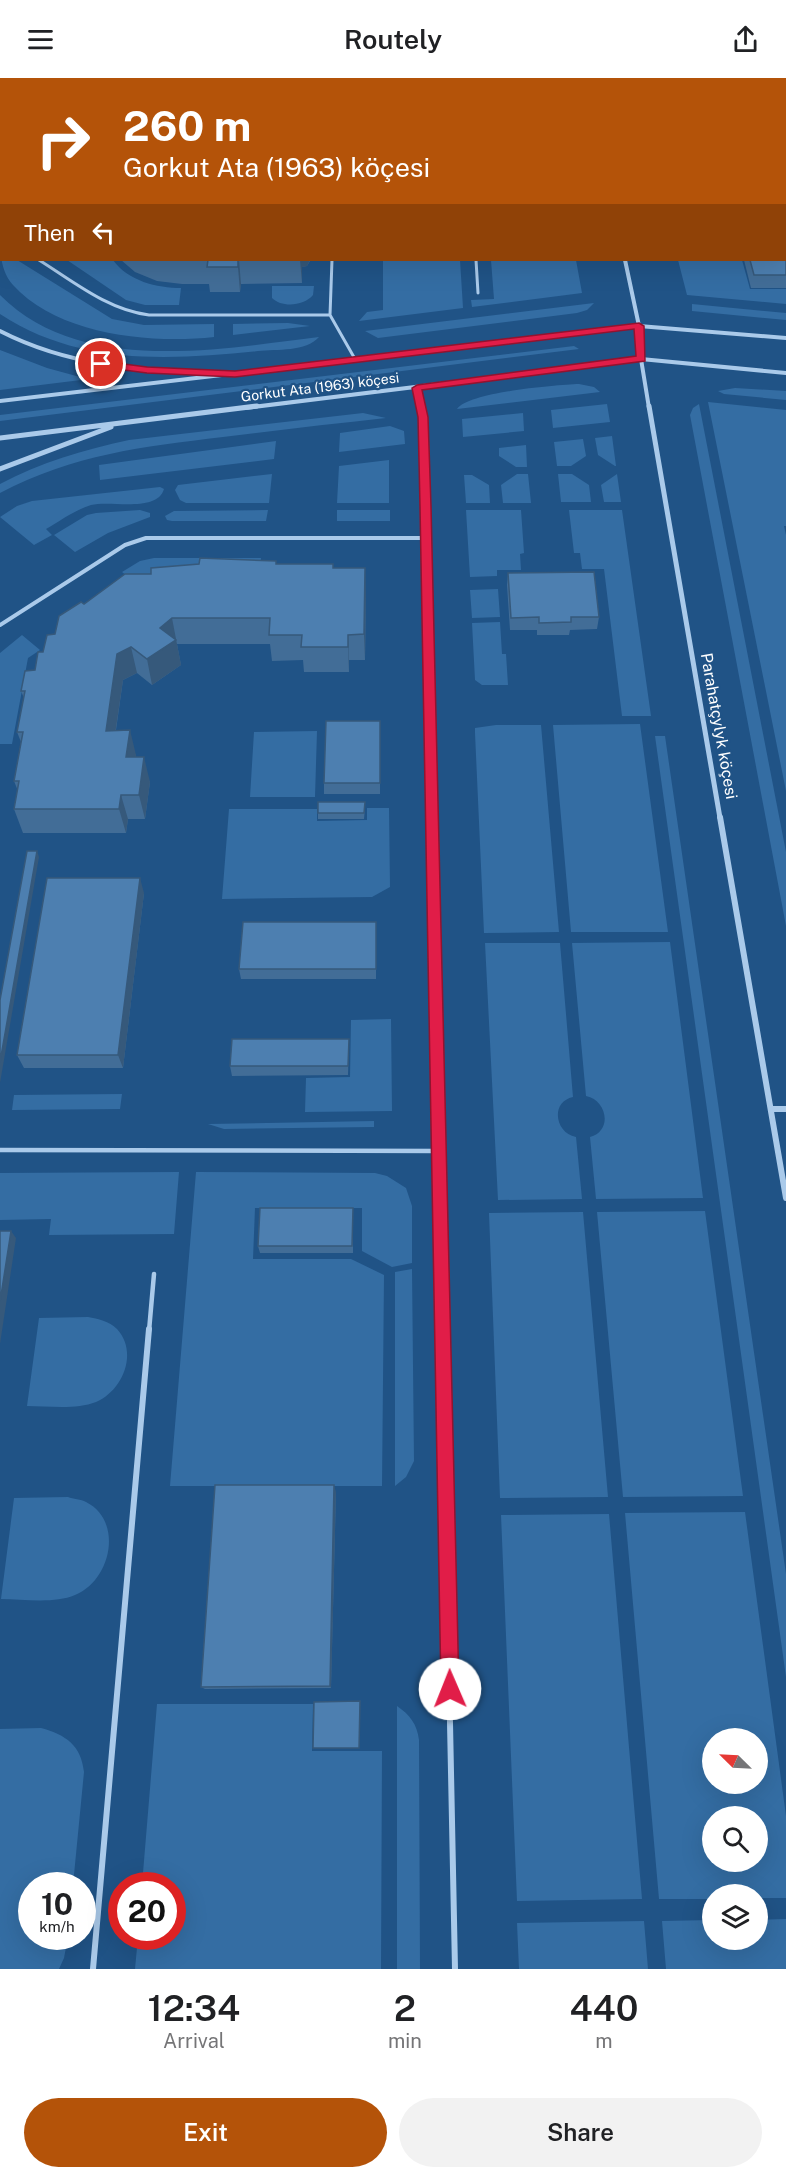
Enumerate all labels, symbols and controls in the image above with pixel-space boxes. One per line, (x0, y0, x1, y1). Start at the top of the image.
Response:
icon: menu (24, 23, 57, 56)
text: Routely (344, 23, 442, 55)
icon: share (729, 23, 762, 56)
text: 260 m (123, 101, 251, 150)
icon: right (24, 102, 102, 180)
text: Gorkut Ata (1963) köçesi (123, 151, 430, 183)
icon: left (87, 216, 120, 249)
text: Then (24, 220, 75, 246)
pin (75, 338, 126, 389)
icon: arrive (84, 347, 117, 380)
street label: Gorkut Ata (1963) köçesi (240, 369, 400, 405)
street label: Parahatçylyk köçesi (697, 652, 741, 800)
position arrow (418, 1657, 482, 1721)
north arrow (702, 1728, 768, 1794)
map controls (702, 1728, 768, 1950)
button: search (702, 1806, 768, 1872)
speed limit sign: 20 (108, 1872, 186, 1950)
button: layers (702, 1884, 768, 1950)
text: 10 (41, 1886, 73, 1922)
text: km/h (39, 1918, 75, 1935)
text: 12:34 (148, 1987, 240, 2029)
text: 2 (394, 1987, 416, 2029)
text: 440 (569, 1987, 638, 2029)
text: Arrival (163, 2029, 225, 2053)
text: min (388, 2029, 422, 2053)
text: m (595, 2029, 613, 2053)
button: Exit (24, 2098, 387, 2167)
button: Share (399, 2098, 762, 2167)

